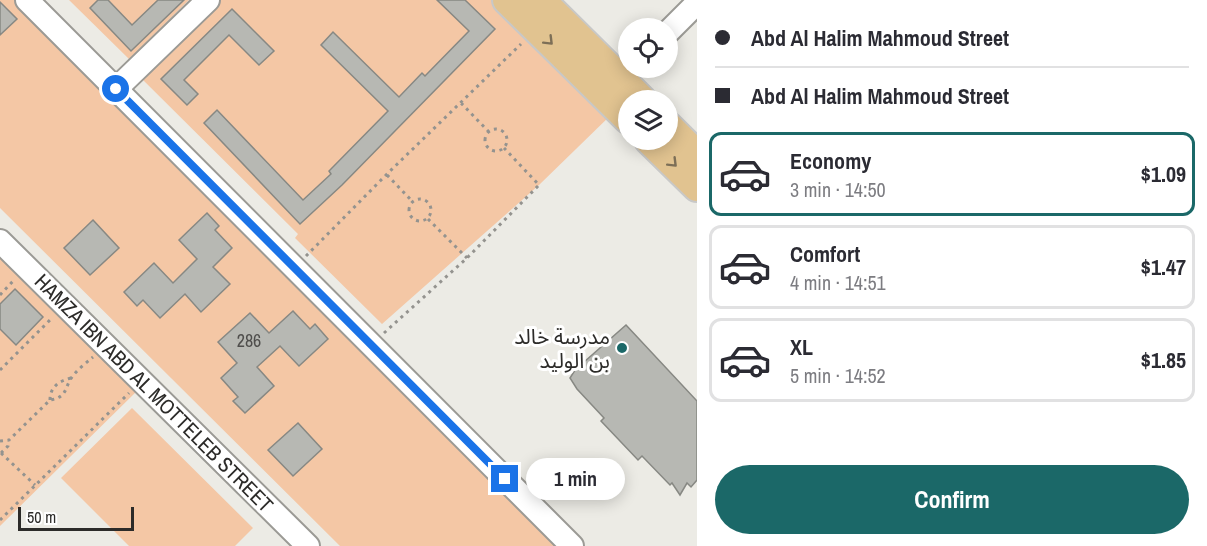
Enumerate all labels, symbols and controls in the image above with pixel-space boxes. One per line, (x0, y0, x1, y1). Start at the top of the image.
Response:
map controls (618, 18, 678, 150)
button: locate (618, 18, 678, 78)
text: Abd Al Halim Mahmoud Street (751, 23, 1009, 53)
one-way arrow (542, 34, 552, 45)
route start (102, 75, 129, 102)
text: Abd Al Halim Mahmoud Street (751, 81, 1009, 111)
button: layers (618, 90, 678, 150)
text: Economy (790, 146, 871, 176)
icon: car (718, 147, 772, 201)
one-way arrow (665, 156, 676, 167)
text: $1.09 (1141, 159, 1186, 189)
text: 3 min · 14:50 (790, 176, 886, 203)
text: Comfort (790, 239, 860, 269)
icon: car (718, 240, 772, 294)
text: $1.47 (1141, 252, 1186, 282)
street label: HAMZA IBN ABD AL MOTTELEB STREET (28, 267, 280, 519)
text: 4 min · 14:51 (790, 269, 886, 296)
place label: مدرسة خالد بن الوليد (514, 322, 610, 375)
house number: 286 (237, 328, 261, 353)
text: XL (790, 332, 813, 362)
icon: car (718, 333, 772, 387)
marker: مدرسة خالد بن الوليد (615, 341, 629, 355)
text: $1.85 (1141, 345, 1186, 375)
text: 5 min · 14:52 (790, 362, 886, 389)
callout: 1 min (526, 458, 625, 500)
route end (491, 465, 518, 492)
text: 1 min (554, 465, 597, 492)
button: Confirm (715, 465, 1189, 534)
scale bar (18, 504, 134, 532)
text: 50 m (27, 506, 56, 528)

